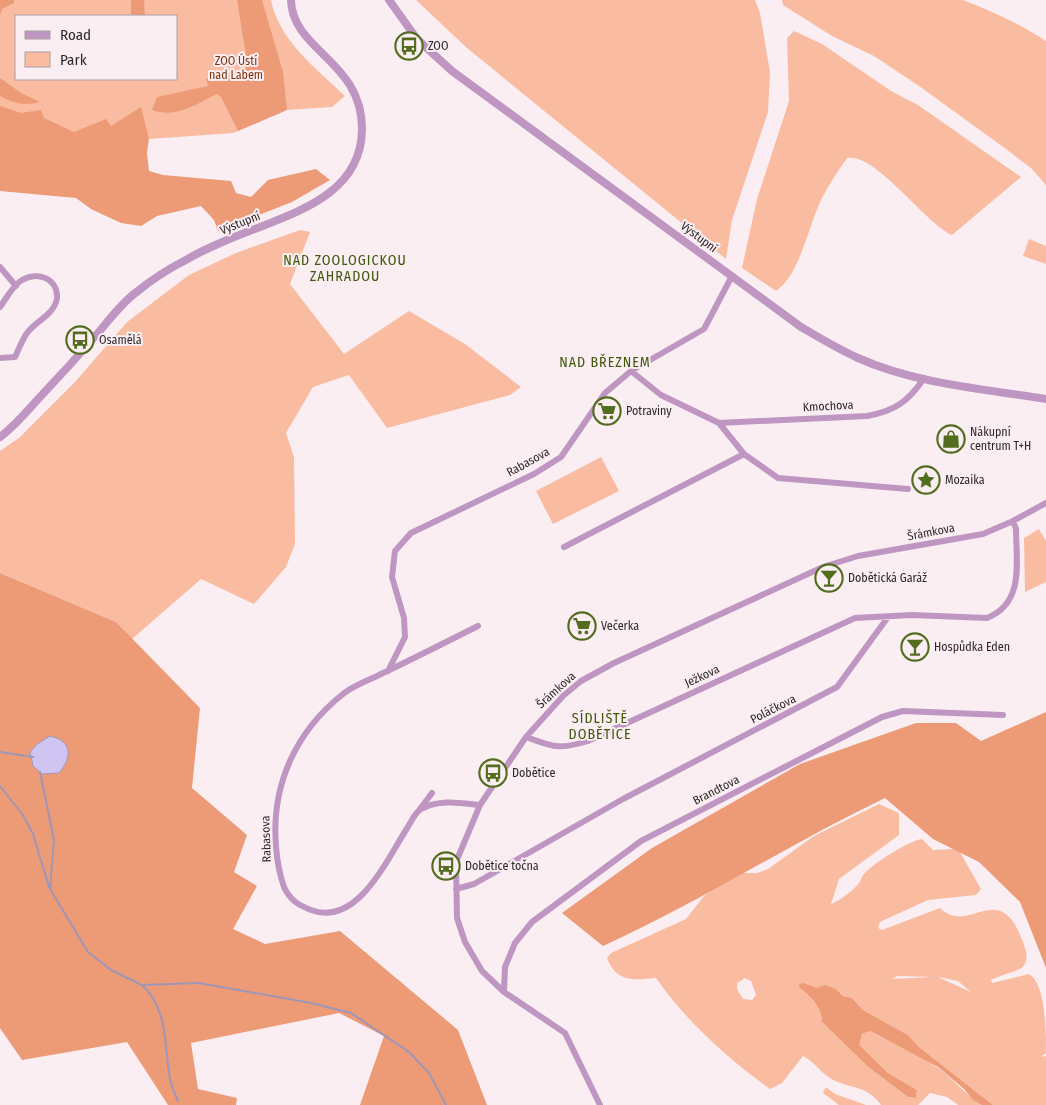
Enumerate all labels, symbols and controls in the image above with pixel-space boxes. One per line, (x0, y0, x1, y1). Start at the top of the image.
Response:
legend (15, 15, 178, 80)
text: Road (60, 26, 91, 44)
bus stop icon: ZOO (394, 31, 424, 61)
place label: ZOO (428, 39, 448, 53)
text: Park (60, 51, 87, 69)
park label: ZOO Ústí nad Labem (209, 53, 263, 82)
street label: Výstupní (218, 209, 262, 237)
street label: Výstupní (678, 219, 720, 255)
district label: NAD ZOOLOGICKOU ZAHRADOU (283, 252, 407, 285)
bus stop icon: Osamělá (65, 325, 95, 355)
place label: Osamělá (99, 333, 142, 347)
district label: NAD BŘEZNEM (559, 353, 651, 371)
supermarket icon: Potraviny (592, 396, 622, 426)
street label: Kmochova (802, 398, 854, 414)
place label: Potraviny (626, 404, 672, 418)
shop icon: Nákupní centrum T+H (936, 424, 966, 454)
place label: Nákupní centrum T+H (970, 425, 1031, 453)
street label: Rabasova (504, 444, 552, 479)
place icon: Mozaika (911, 465, 941, 495)
place label: Mozaika (945, 473, 985, 487)
street label: Šrámkova (906, 520, 956, 543)
bar icon: Dobětická Garáž (814, 563, 844, 593)
place label: Dobětická Garáž (848, 571, 927, 585)
supermarket icon: Večerka (567, 611, 597, 641)
place label: Večerka (601, 619, 639, 633)
bar icon: Hospůdka Eden (900, 632, 930, 662)
place label: Hospůdka Eden (934, 640, 1010, 654)
street label: Ježkova (682, 662, 722, 690)
street label: Šrámkova (533, 668, 578, 711)
street label: Poláčkova (748, 692, 798, 726)
district label: SÍDLIŠTĚ DOBĚTICE (569, 709, 631, 743)
bus stop icon: Dobětice (478, 758, 508, 788)
place label: Dobětice (512, 766, 555, 780)
street label: Brandtova (691, 772, 742, 808)
street label: Rabasova (258, 815, 274, 863)
bus stop icon: Dobětice točna (431, 851, 461, 881)
place label: Dobětice točna (465, 859, 539, 873)

